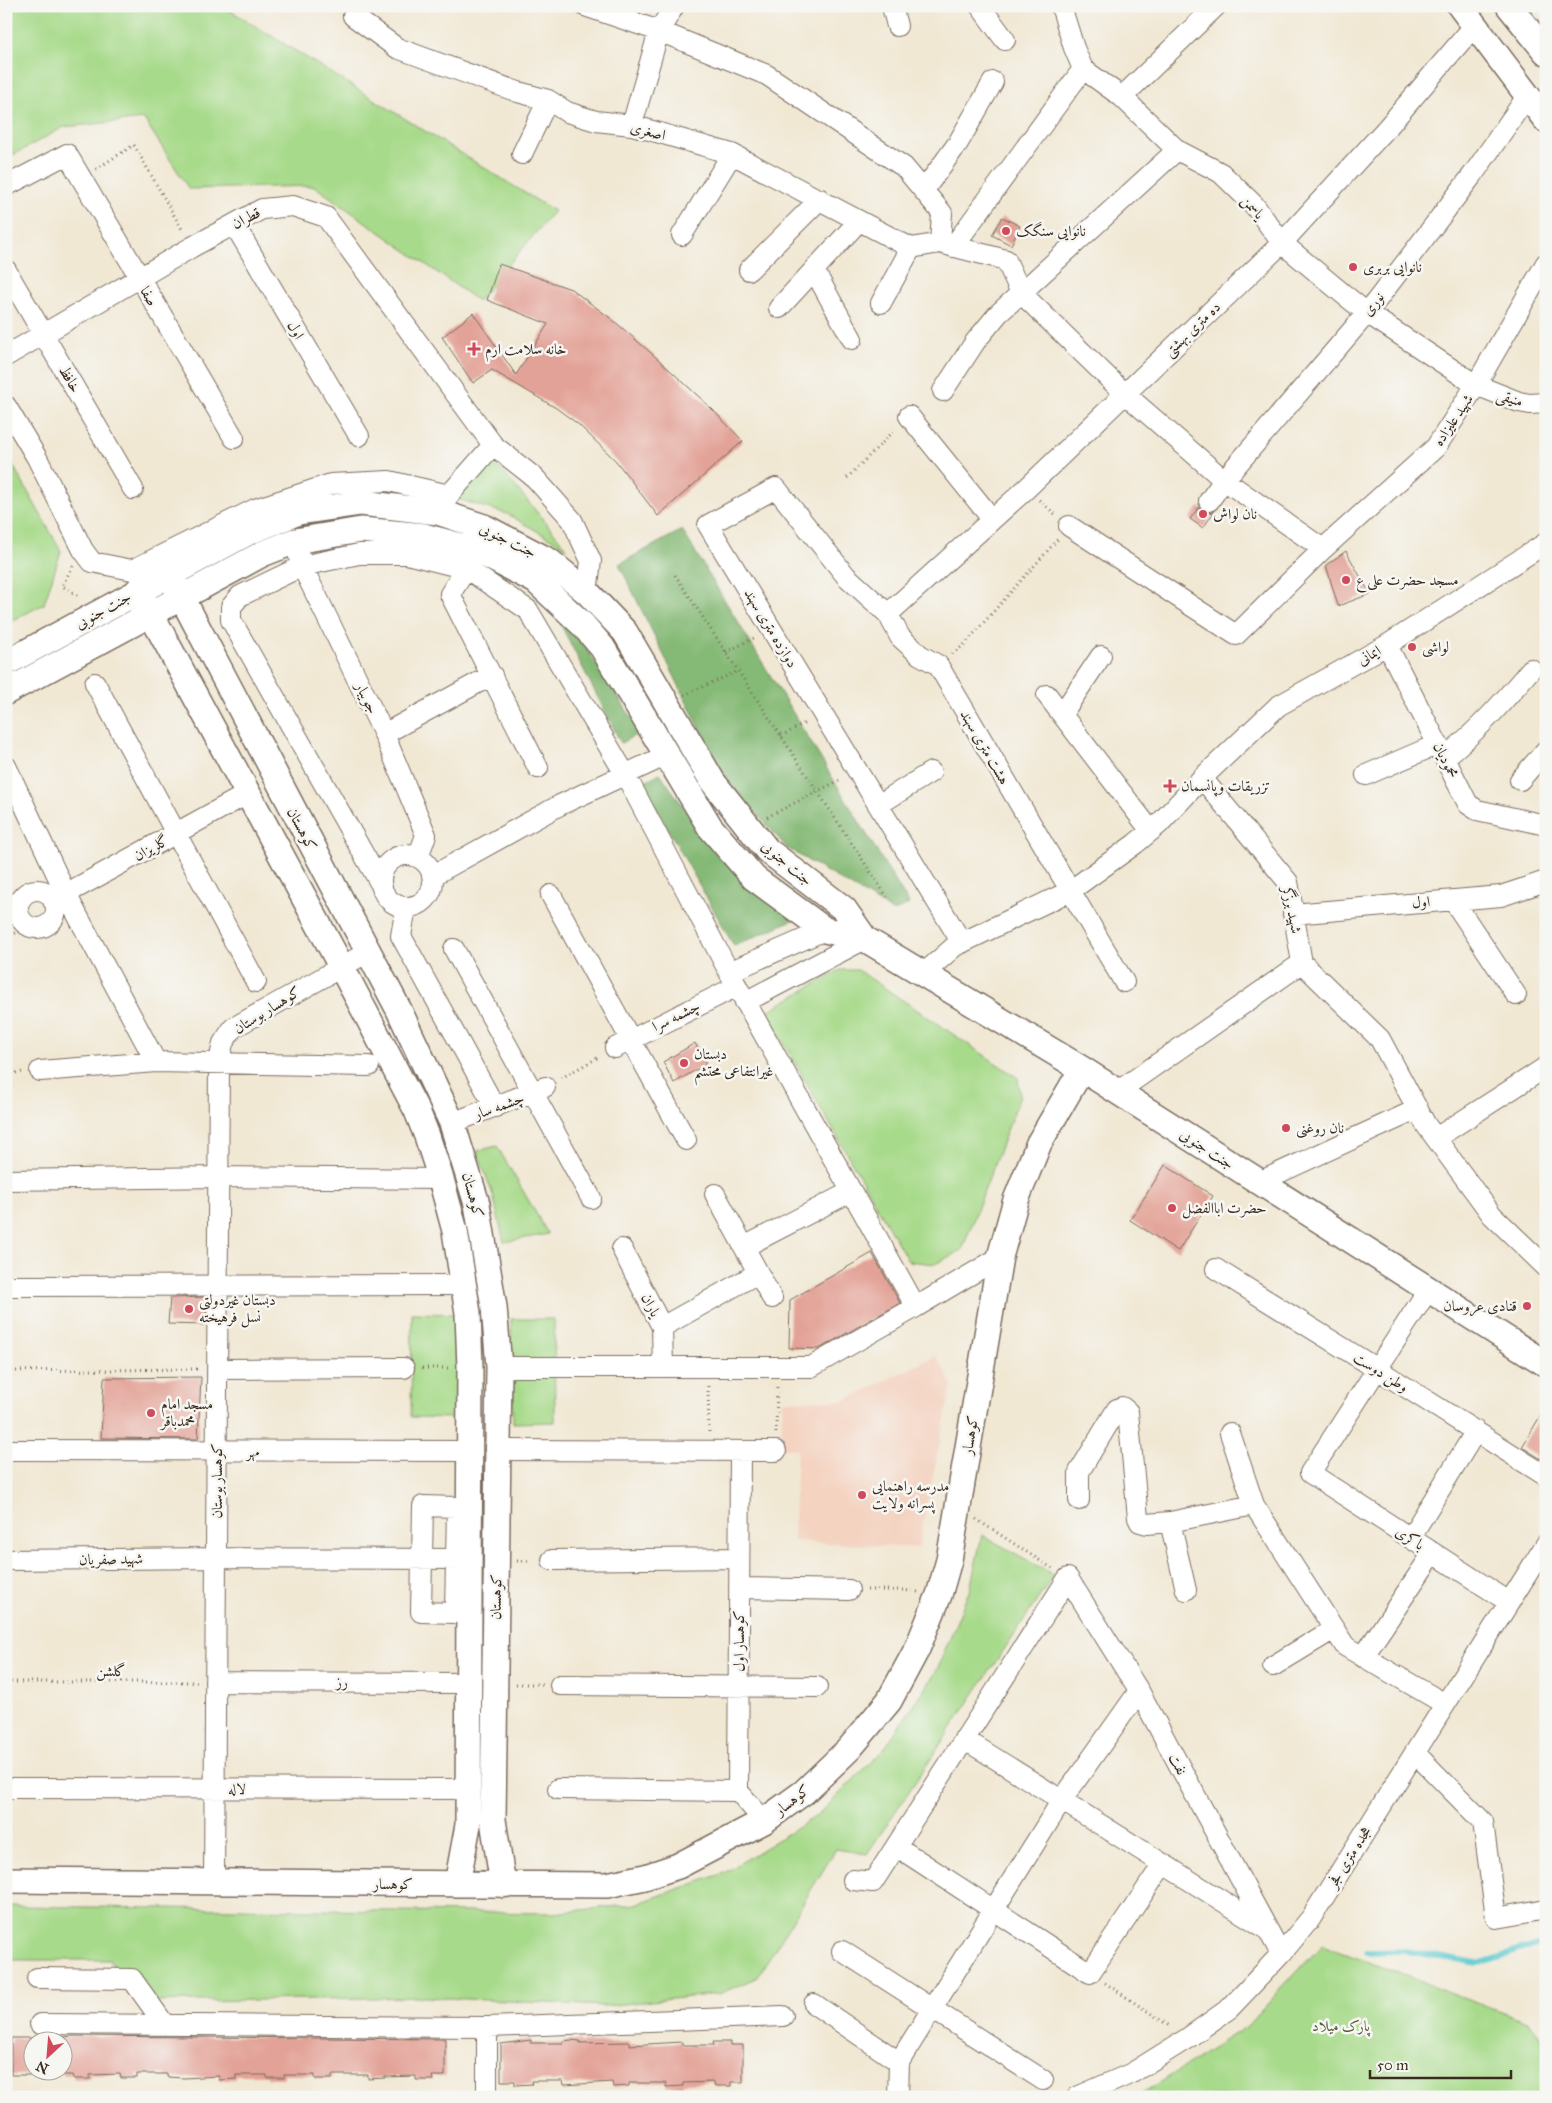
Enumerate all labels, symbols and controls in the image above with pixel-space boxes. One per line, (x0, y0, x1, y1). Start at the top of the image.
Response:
street label: اصغری (628, 118, 668, 145)
street label: یاسمن (1237, 191, 1269, 224)
street label: قطران (229, 203, 264, 234)
place label: نانوایی سنگک (1016, 221, 1086, 241)
marker: نانوایی سنگک (1000, 225, 1012, 237)
place label: نانوایی بربری (1363, 258, 1422, 277)
marker: نانوایی بربری (1347, 261, 1359, 273)
street label: صفا (136, 283, 162, 309)
street label: نوری (1358, 288, 1388, 320)
street label: ده متری بهشتی (1160, 298, 1225, 362)
street label: اول (284, 318, 308, 342)
place label: خانه سلامت ارم (485, 340, 567, 362)
marker: خانه سلامت ارم (467, 342, 481, 356)
street label: خافظ (55, 362, 85, 396)
street label: منیقی (1494, 385, 1525, 413)
street label: شهید علیزاده (1429, 391, 1478, 450)
place label: نان لواش (1213, 505, 1257, 523)
marker: نان لواش (1197, 508, 1209, 520)
street label: جنت جنوبی (476, 519, 539, 563)
place label: مسجد حضرت علی ع (1356, 571, 1459, 593)
marker: مسجد حضرت علی ع (1340, 574, 1352, 586)
street label: دوازده متری سهند (739, 585, 802, 671)
street label: جنت جنوبی (72, 587, 135, 634)
place label: لواشی (1422, 638, 1449, 658)
street label: ایمانی (1354, 641, 1384, 669)
marker: لواشی (1406, 641, 1418, 653)
street label: جویبار (350, 678, 382, 717)
street label: هشت متری سهند (956, 706, 1014, 788)
street label: محمودیان (1429, 739, 1463, 781)
place label: تزریقات وپانسمان (1181, 777, 1270, 797)
marker: تزریقات وپانسمان (1163, 779, 1177, 793)
street label: کوهستان (283, 804, 321, 854)
street label: گلریزان (130, 831, 172, 866)
street label: جنت جنوبی (757, 837, 816, 891)
street label: شهید برزگر (1277, 883, 1307, 935)
street label: اول (1411, 892, 1431, 912)
street label: کوهسار بوستان (230, 982, 304, 1038)
street label: چشمه‌ سرا (649, 997, 703, 1036)
place label: دبستان غیرانتفاعی محتشم (694, 1045, 773, 1086)
marker: دبستان غیرانتفاعی محتشم (678, 1057, 690, 1069)
street label: چشمه سار (470, 1089, 527, 1125)
place label: نان روغنی (1296, 1119, 1344, 1139)
marker: نان روغنی (1280, 1122, 1292, 1134)
street label: جنت جنوبی (1175, 1125, 1237, 1175)
street label: کوهستان (458, 1170, 488, 1220)
place label: حضرت اباالفضل (1182, 1199, 1266, 1219)
marker: حضرت اباالفضل (1166, 1202, 1178, 1214)
street label: یاران (637, 1290, 665, 1321)
place label: دبستان غیردولتی نسل فرهیخته (199, 1291, 276, 1328)
place label: قنادی عروسان (1443, 1297, 1517, 1317)
marker: قنادی عروسان (1521, 1300, 1533, 1312)
marker: دبستان غیردولتی نسل فرهیخته (183, 1303, 195, 1315)
street label: وطن دوست (1350, 1348, 1412, 1397)
place label: مسجد امام محمدباقر (159, 1395, 213, 1431)
marker: مسجد امام محمدباقر (145, 1407, 157, 1419)
street label: کوهسار (958, 1414, 982, 1458)
street label: کوهسار بوستان (208, 1443, 226, 1519)
street label: مهر (244, 1443, 260, 1462)
place label: مدرسه راهنمایی پسرانه ولایت (872, 1477, 949, 1514)
marker: مدرسه راهنمایی پسرانه ولایت (856, 1489, 868, 1501)
street label: باکری (1392, 1522, 1428, 1554)
street label: شهید صفریان (79, 1549, 143, 1570)
street label: کوهستان (487, 1574, 505, 1620)
street label: کوهسار اول (730, 1610, 748, 1672)
street label: گلشن (96, 1662, 126, 1681)
street label: رز (334, 1673, 348, 1691)
street label: نفت (1165, 1750, 1191, 1778)
street label: لاله (228, 1780, 246, 1798)
street label: کوهسار (769, 1781, 813, 1821)
street label: هجده متری فجر (1322, 1823, 1376, 1893)
street label: کوهسار (371, 1875, 413, 1893)
park label: پارک میلاد (1312, 2017, 1371, 2037)
north arrow (22, 2030, 72, 2080)
scale bar (1370, 2048, 1511, 2080)
text: 50 m (1377, 2056, 1409, 2074)
text: N (33, 2057, 52, 2077)

